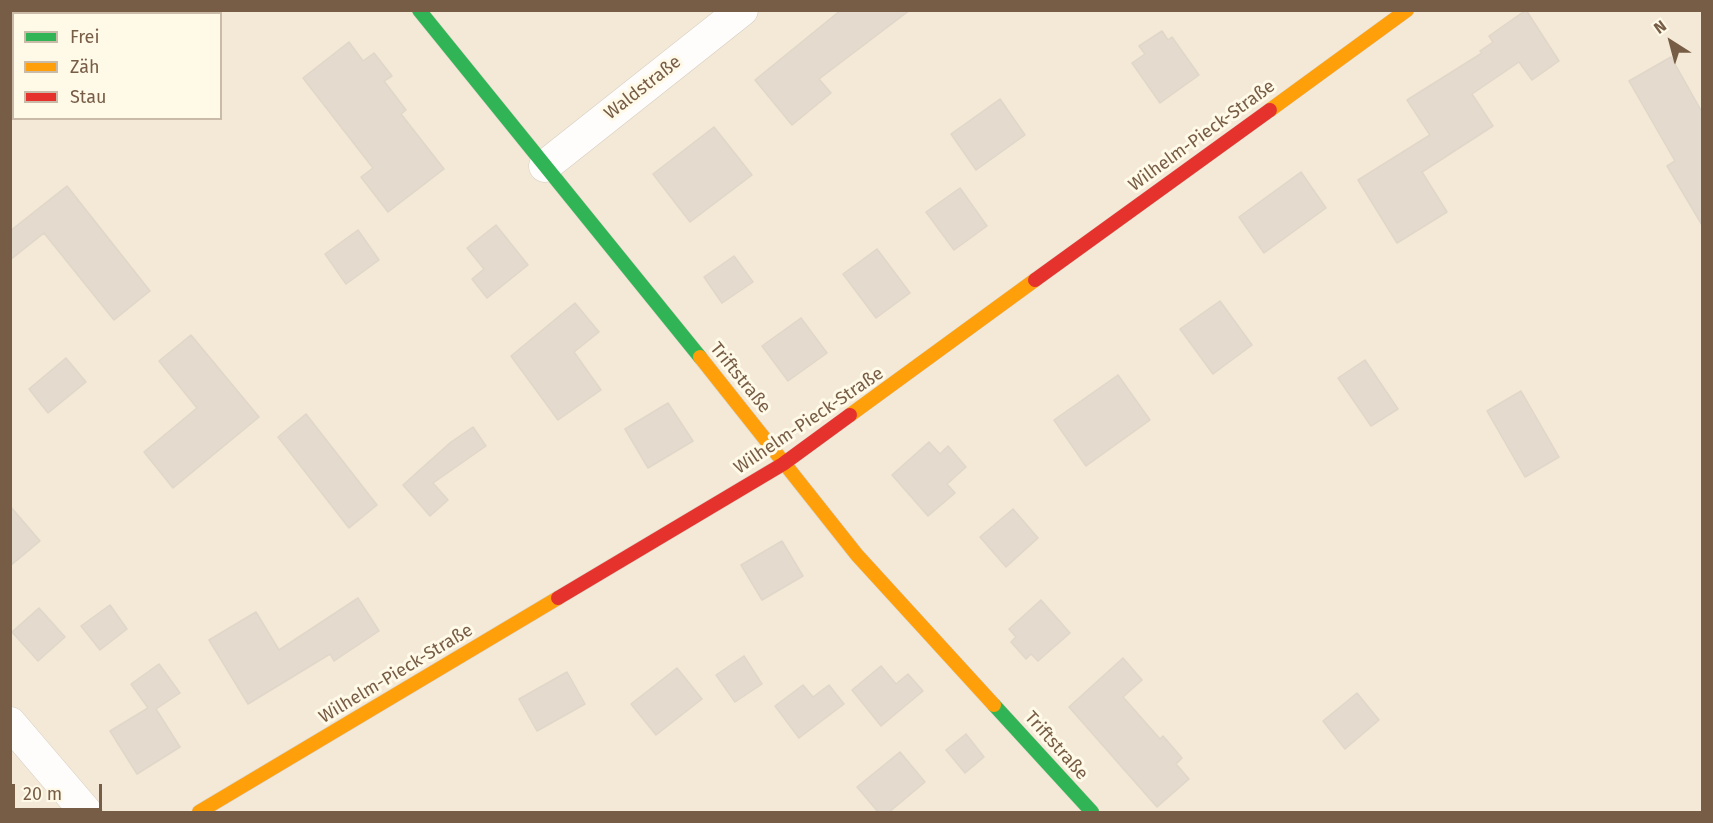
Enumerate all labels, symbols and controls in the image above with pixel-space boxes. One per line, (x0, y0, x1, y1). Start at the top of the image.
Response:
legend (12, 12, 222, 120)
north arrow (1641, 12, 1701, 72)
text: N (1650, 16, 1670, 38)
text: Frei (70, 26, 100, 48)
street label: Waldstraße (600, 51, 686, 125)
text: Zäh (70, 56, 99, 78)
street label: Wilhelm-Pieck-Straße (1125, 76, 1279, 196)
text: Stau (70, 86, 106, 108)
street label: Triftstraße (705, 338, 775, 418)
street label: Wilhelm-Pieck-Straße (730, 363, 888, 479)
street label: Wilhelm-Pieck-Straße (315, 620, 477, 728)
street label: Triftstraße (1020, 707, 1092, 785)
scale bar (15, 772, 105, 810)
text: 20 m (23, 783, 62, 805)

